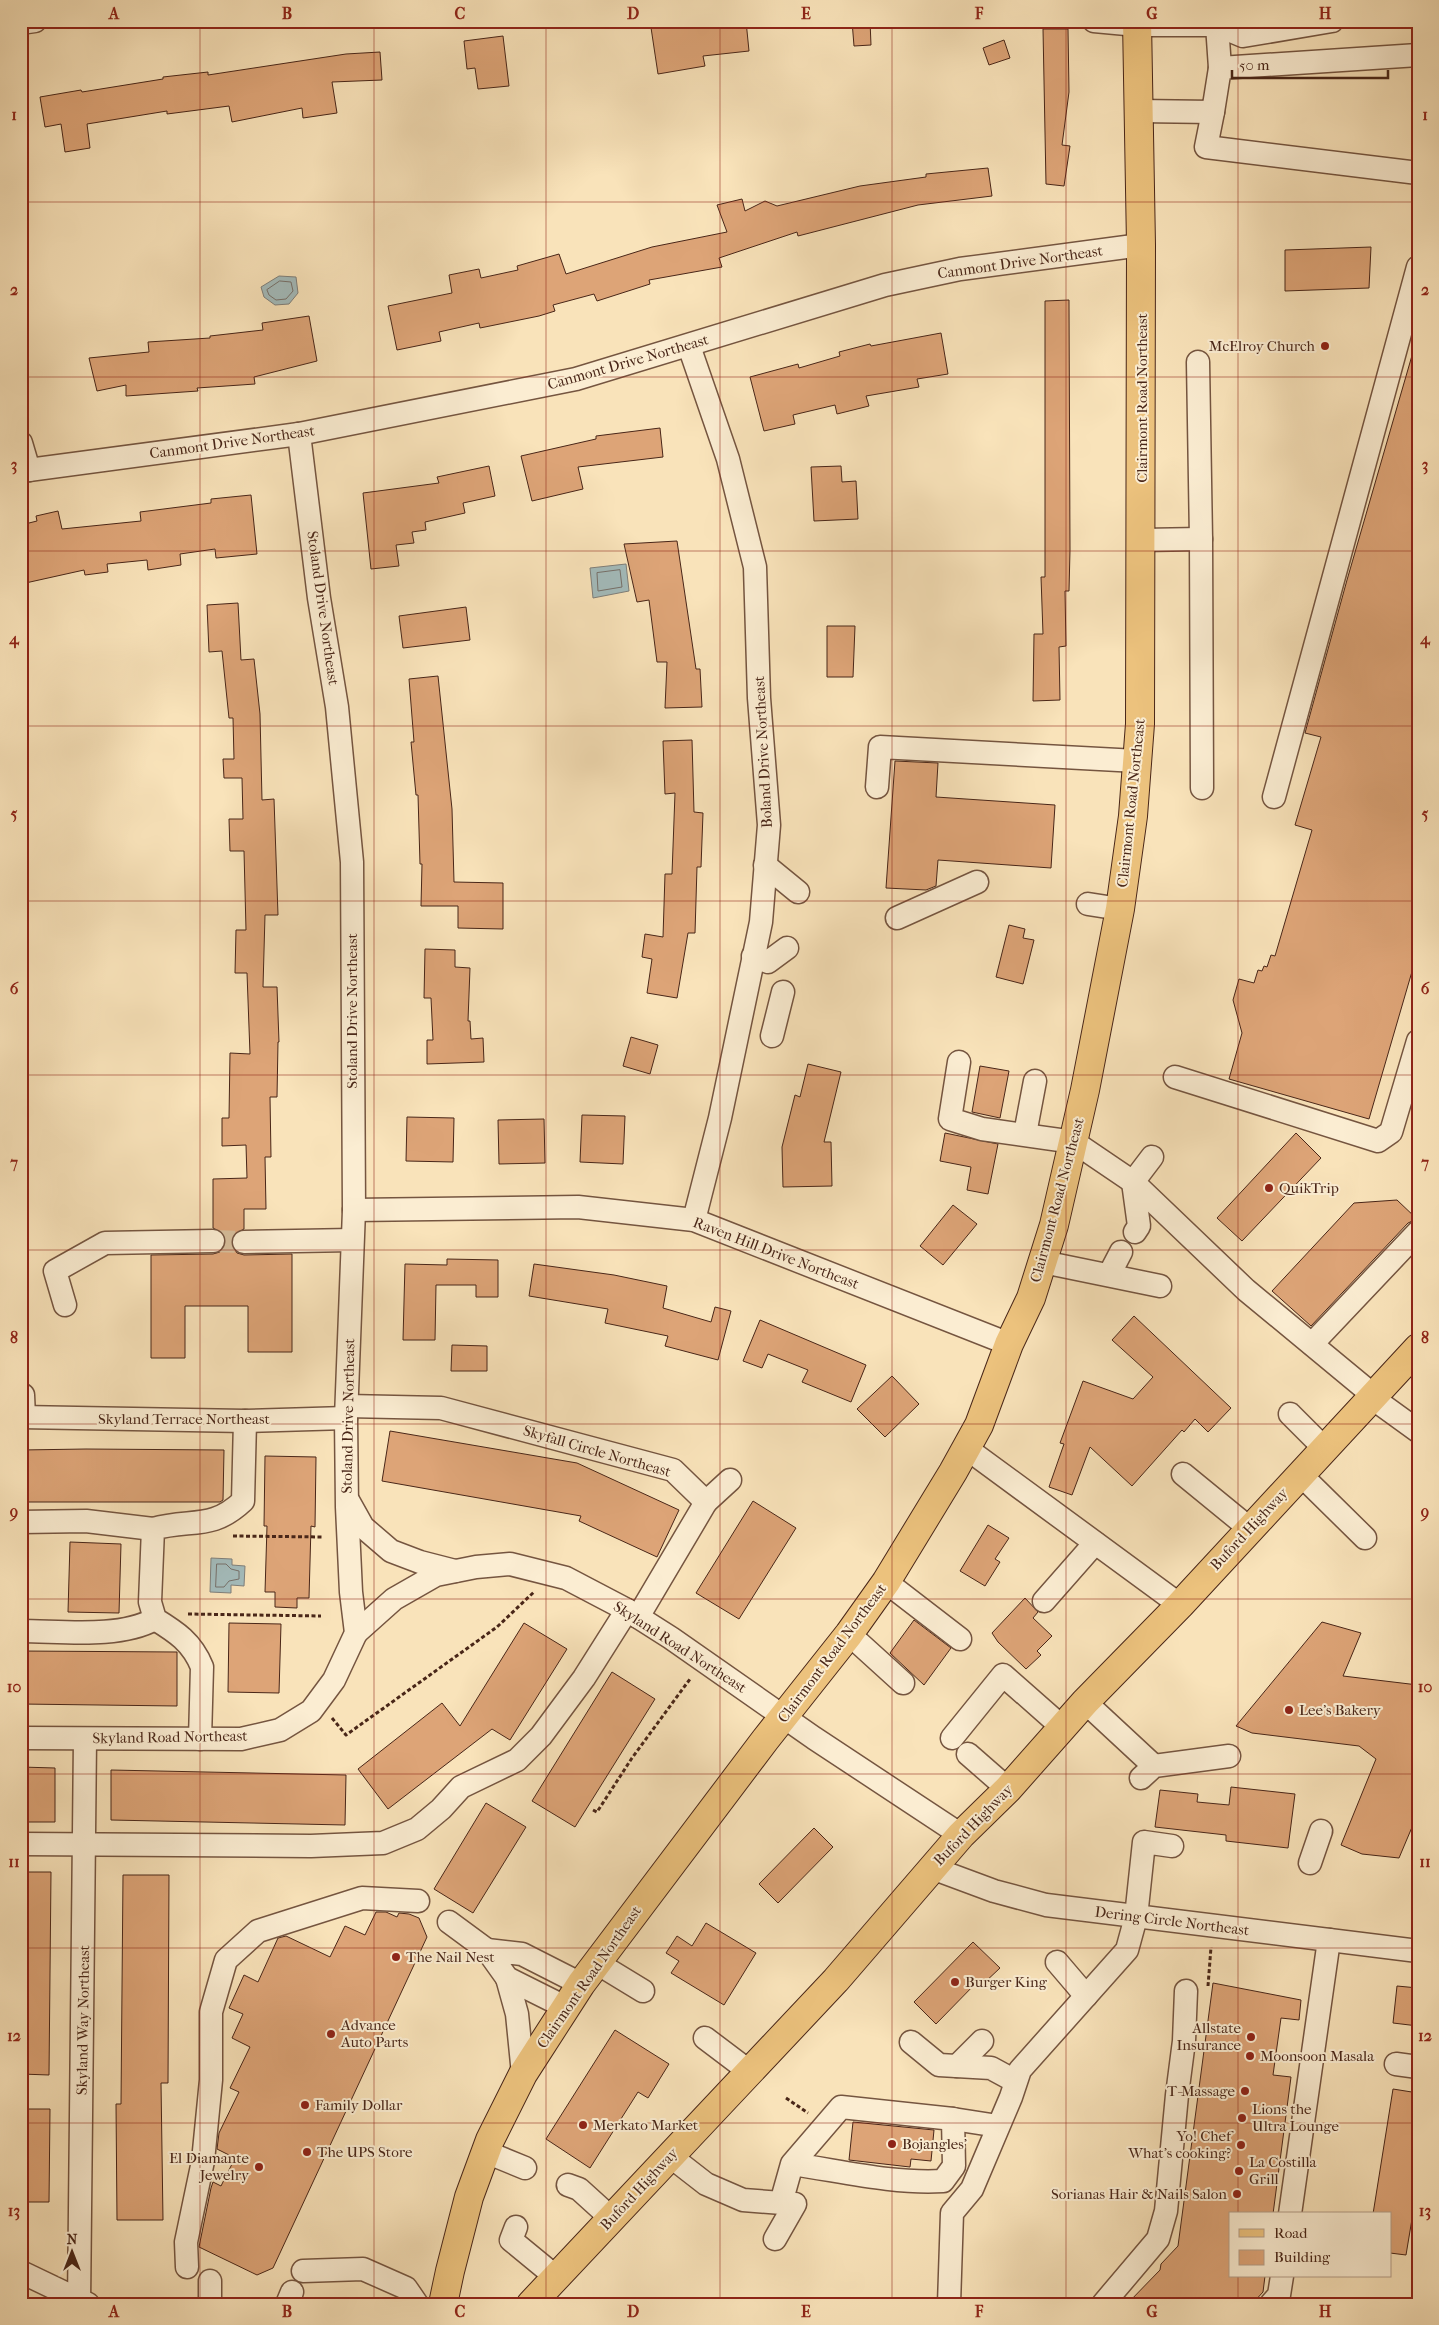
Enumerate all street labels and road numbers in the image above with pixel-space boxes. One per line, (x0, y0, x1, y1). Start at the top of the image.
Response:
street label: Canmont Drive Northeast (936, 241, 1104, 283)
street label: Clairmont Road Northeast (1133, 313, 1151, 483)
street label: Canmont Drive Northeast (545, 330, 711, 394)
street label: Canmont Drive Northeast (148, 421, 316, 463)
street label: Stoland Drive Northeast (303, 530, 343, 687)
street label: Boland Drive Northeast (750, 675, 776, 828)
street label: Clairmont Road Northeast (1113, 717, 1149, 888)
street label: Stoland Drive Northeast (343, 933, 361, 1089)
street label: Clairmont Road Northeast (1026, 1115, 1088, 1284)
street label: Raven Hill Drive Northeast (691, 1213, 862, 1293)
street label: Stoland Drive Northeast (338, 1337, 358, 1494)
street label: Skyland Terrace Northeast (98, 1410, 271, 1428)
street label: Skyfall Circle Northeast (521, 1421, 674, 1481)
street label: Buford Highway (1206, 1483, 1292, 1574)
street label: Clairmont Road Northeast (774, 1579, 891, 1726)
street label: Skyland Road Northeast (610, 1597, 750, 1697)
street label: Skyland Road Northeast (92, 1727, 248, 1747)
street label: Buford Highway (930, 1780, 1017, 1869)
street label: Clairmont Road Northeast (533, 1902, 645, 2052)
street label: Dering Circle Northeast (1094, 1903, 1251, 1939)
street label: Skyland Way Northeast (73, 1944, 93, 2095)
street label: Buford Highway (596, 2143, 682, 2234)

